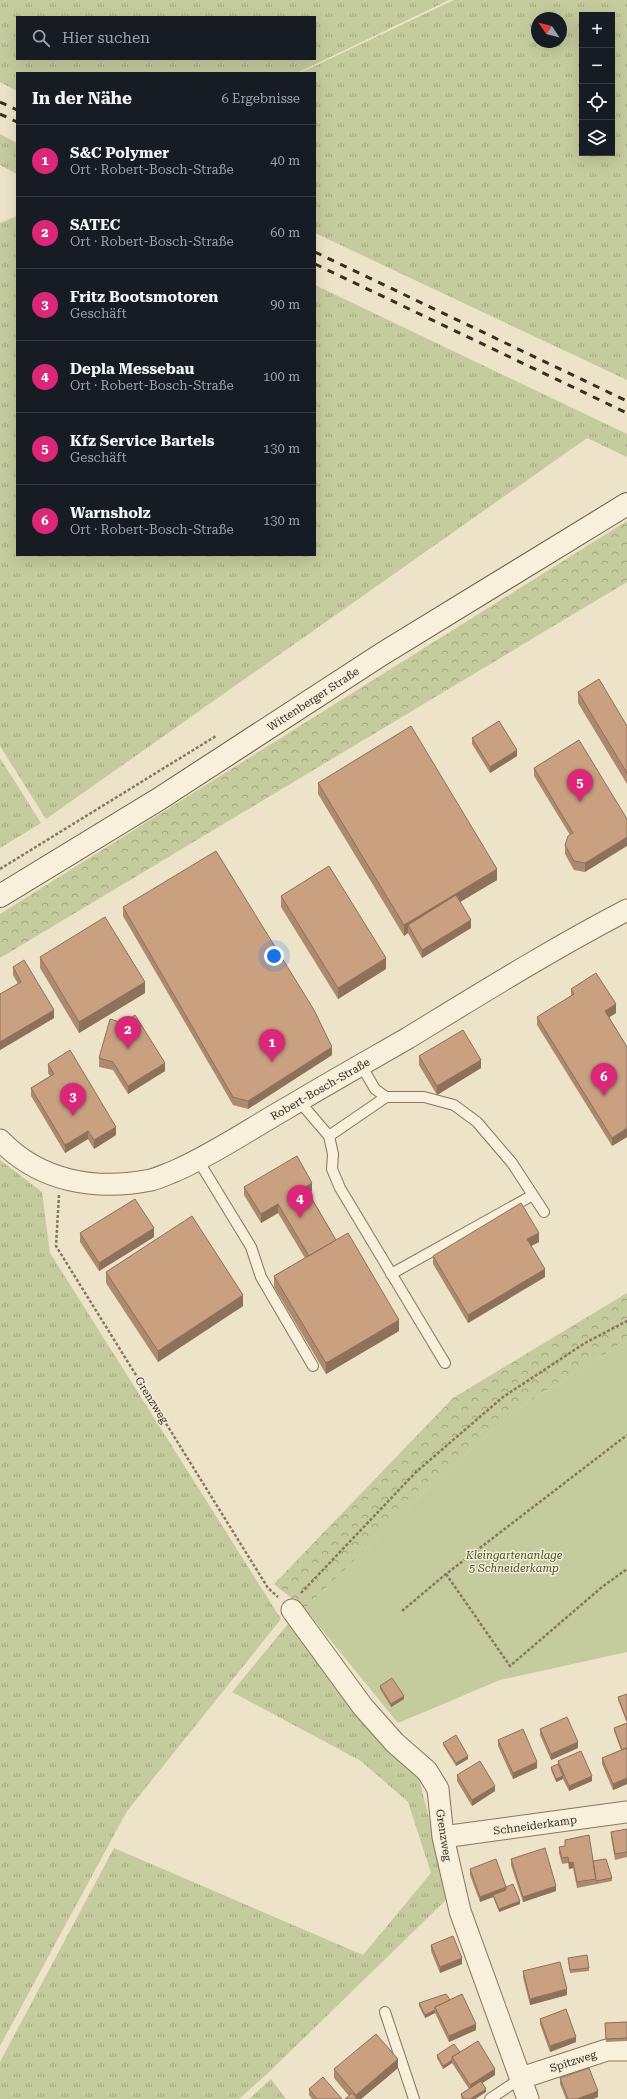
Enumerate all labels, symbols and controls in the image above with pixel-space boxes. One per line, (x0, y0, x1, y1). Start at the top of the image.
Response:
north arrow (531, 12, 567, 48)
map controls (579, 12, 615, 156)
button: + (579, 12, 615, 48)
search box (16, 16, 316, 60)
icon: search (30, 27, 52, 49)
text: Hier suchen (62, 29, 150, 47)
button: − (579, 48, 615, 84)
button: locate (579, 84, 615, 120)
text: In der Nähe (32, 88, 132, 108)
text: 6 Ergebnisse (222, 91, 300, 106)
button: layers (579, 120, 615, 156)
text: S&C Polymer (70, 144, 169, 162)
text: 1 (41, 153, 49, 168)
text: 40 m (270, 153, 300, 168)
text: Ort · Robert-Bosch-Straße (70, 162, 234, 177)
text: SATEC (70, 216, 120, 234)
text: 2 (41, 225, 49, 240)
text: 60 m (270, 225, 300, 240)
text: Ort · Robert-Bosch-Straße (70, 234, 234, 249)
text: Fritz Bootsmotoren (70, 288, 218, 306)
text: 3 (41, 297, 49, 312)
text: 90 m (270, 297, 300, 312)
text: Geschäft (70, 306, 127, 321)
text: Depla Messebau (70, 360, 194, 378)
text: 4 (41, 369, 49, 384)
text: 100 m (263, 369, 300, 384)
text: Ort · Robert-Bosch-Straße (70, 378, 234, 393)
text: Kfz Service Bartels (70, 432, 214, 450)
text: 5 (41, 441, 49, 456)
text: 130 m (263, 441, 300, 456)
text: Geschäft (70, 450, 127, 465)
text: Warnsholz (70, 504, 151, 522)
text: 6 (41, 513, 49, 528)
text: 130 m (263, 513, 300, 528)
text: Ort · Robert-Bosch-Straße (70, 522, 234, 537)
street label: Wittenberger Straße (265, 665, 362, 734)
pin: 5 (567, 769, 593, 802)
your location (264, 946, 284, 966)
pin: 2 (115, 1016, 141, 1049)
pin: 1 (259, 1029, 285, 1062)
street label: Robert-Bosch-Straße (268, 1056, 372, 1123)
pin: 6 (591, 1063, 617, 1096)
pin: 3 (60, 1083, 86, 1116)
pin: 4 (287, 1185, 313, 1218)
street label: Grenzweg (132, 1375, 171, 1427)
park label: Kleingartenanlage 5 Schneiderkamp (465, 1549, 563, 1575)
street label: Grenzweg (433, 1808, 454, 1863)
street label: Schneiderkamp (492, 1813, 578, 1838)
street label: Spitzweg (548, 2048, 599, 2075)

